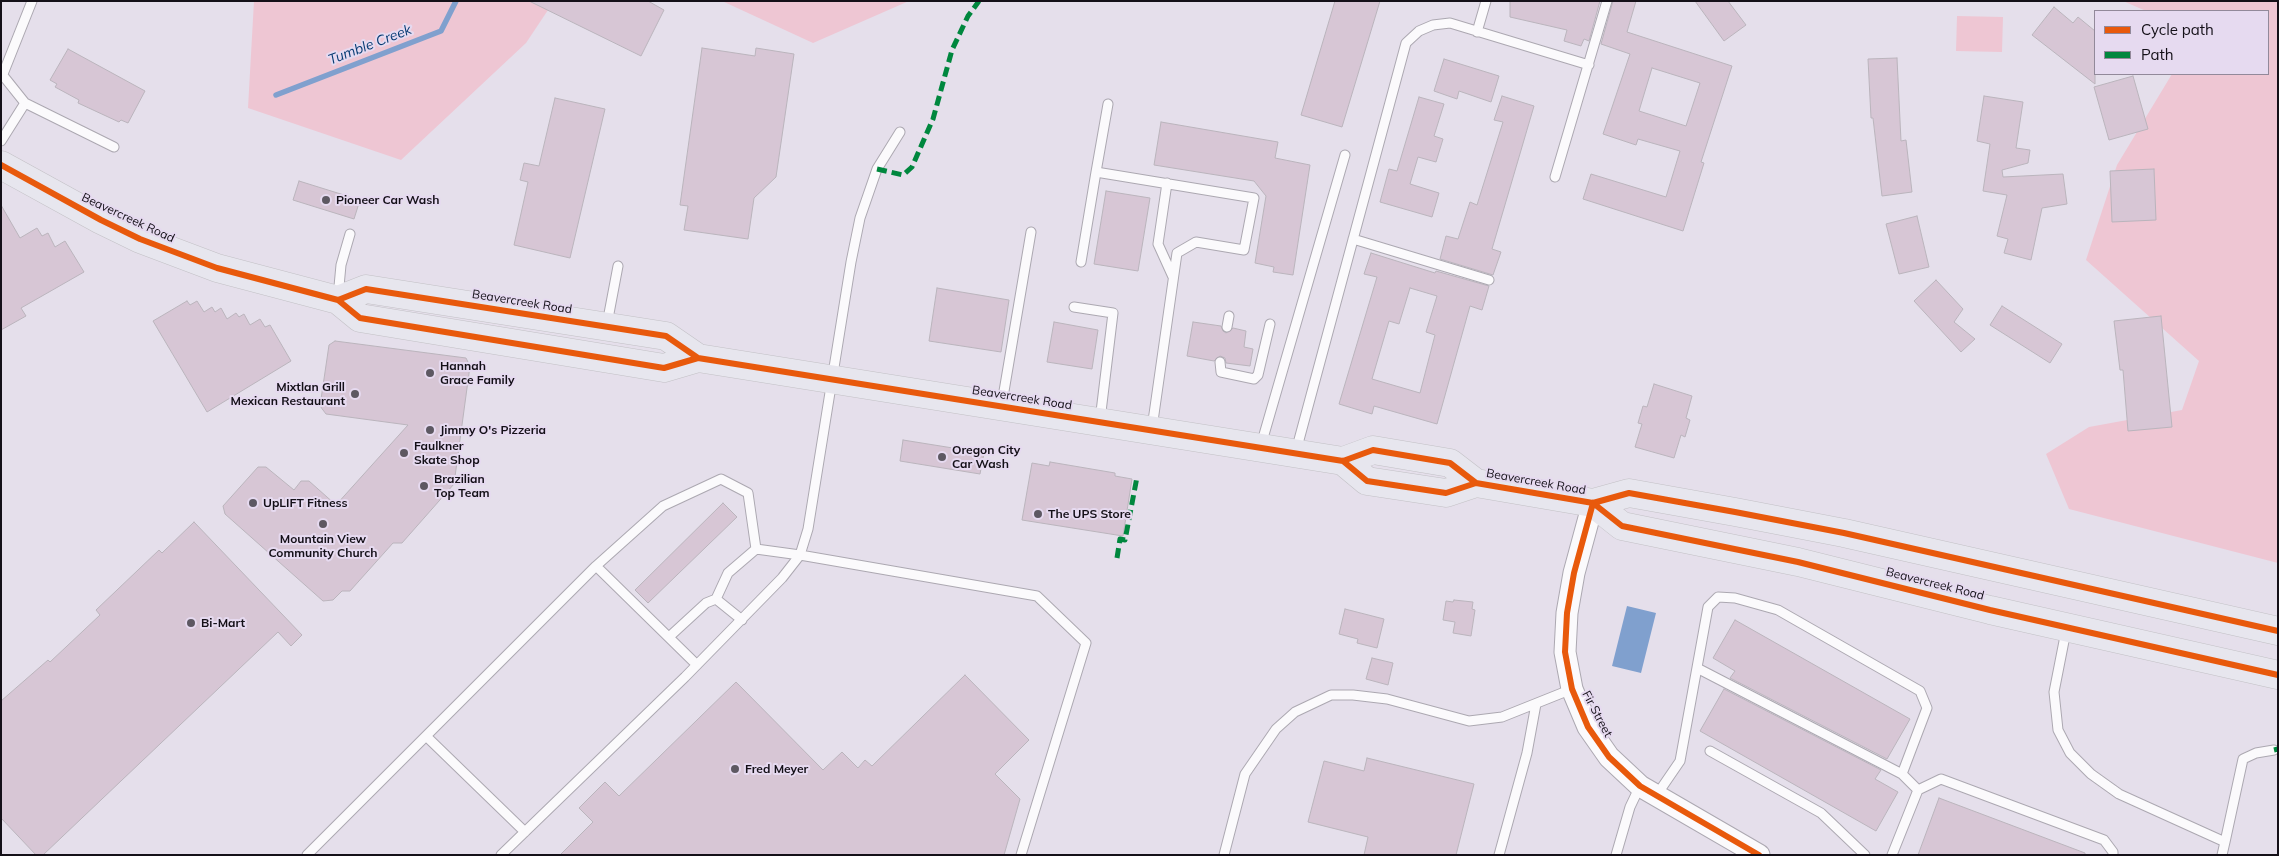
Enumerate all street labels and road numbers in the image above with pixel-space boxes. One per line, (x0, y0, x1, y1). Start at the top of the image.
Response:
street label: Beavercreek Road (79, 190, 177, 246)
street label: Beavercreek Road (471, 287, 573, 317)
street label: Beavercreek Road (971, 383, 1073, 413)
street label: Beavercreek Road (1485, 466, 1587, 498)
street label: Beavercreek Road (1884, 565, 1986, 603)
street label: Fir Street (1579, 688, 1615, 740)

